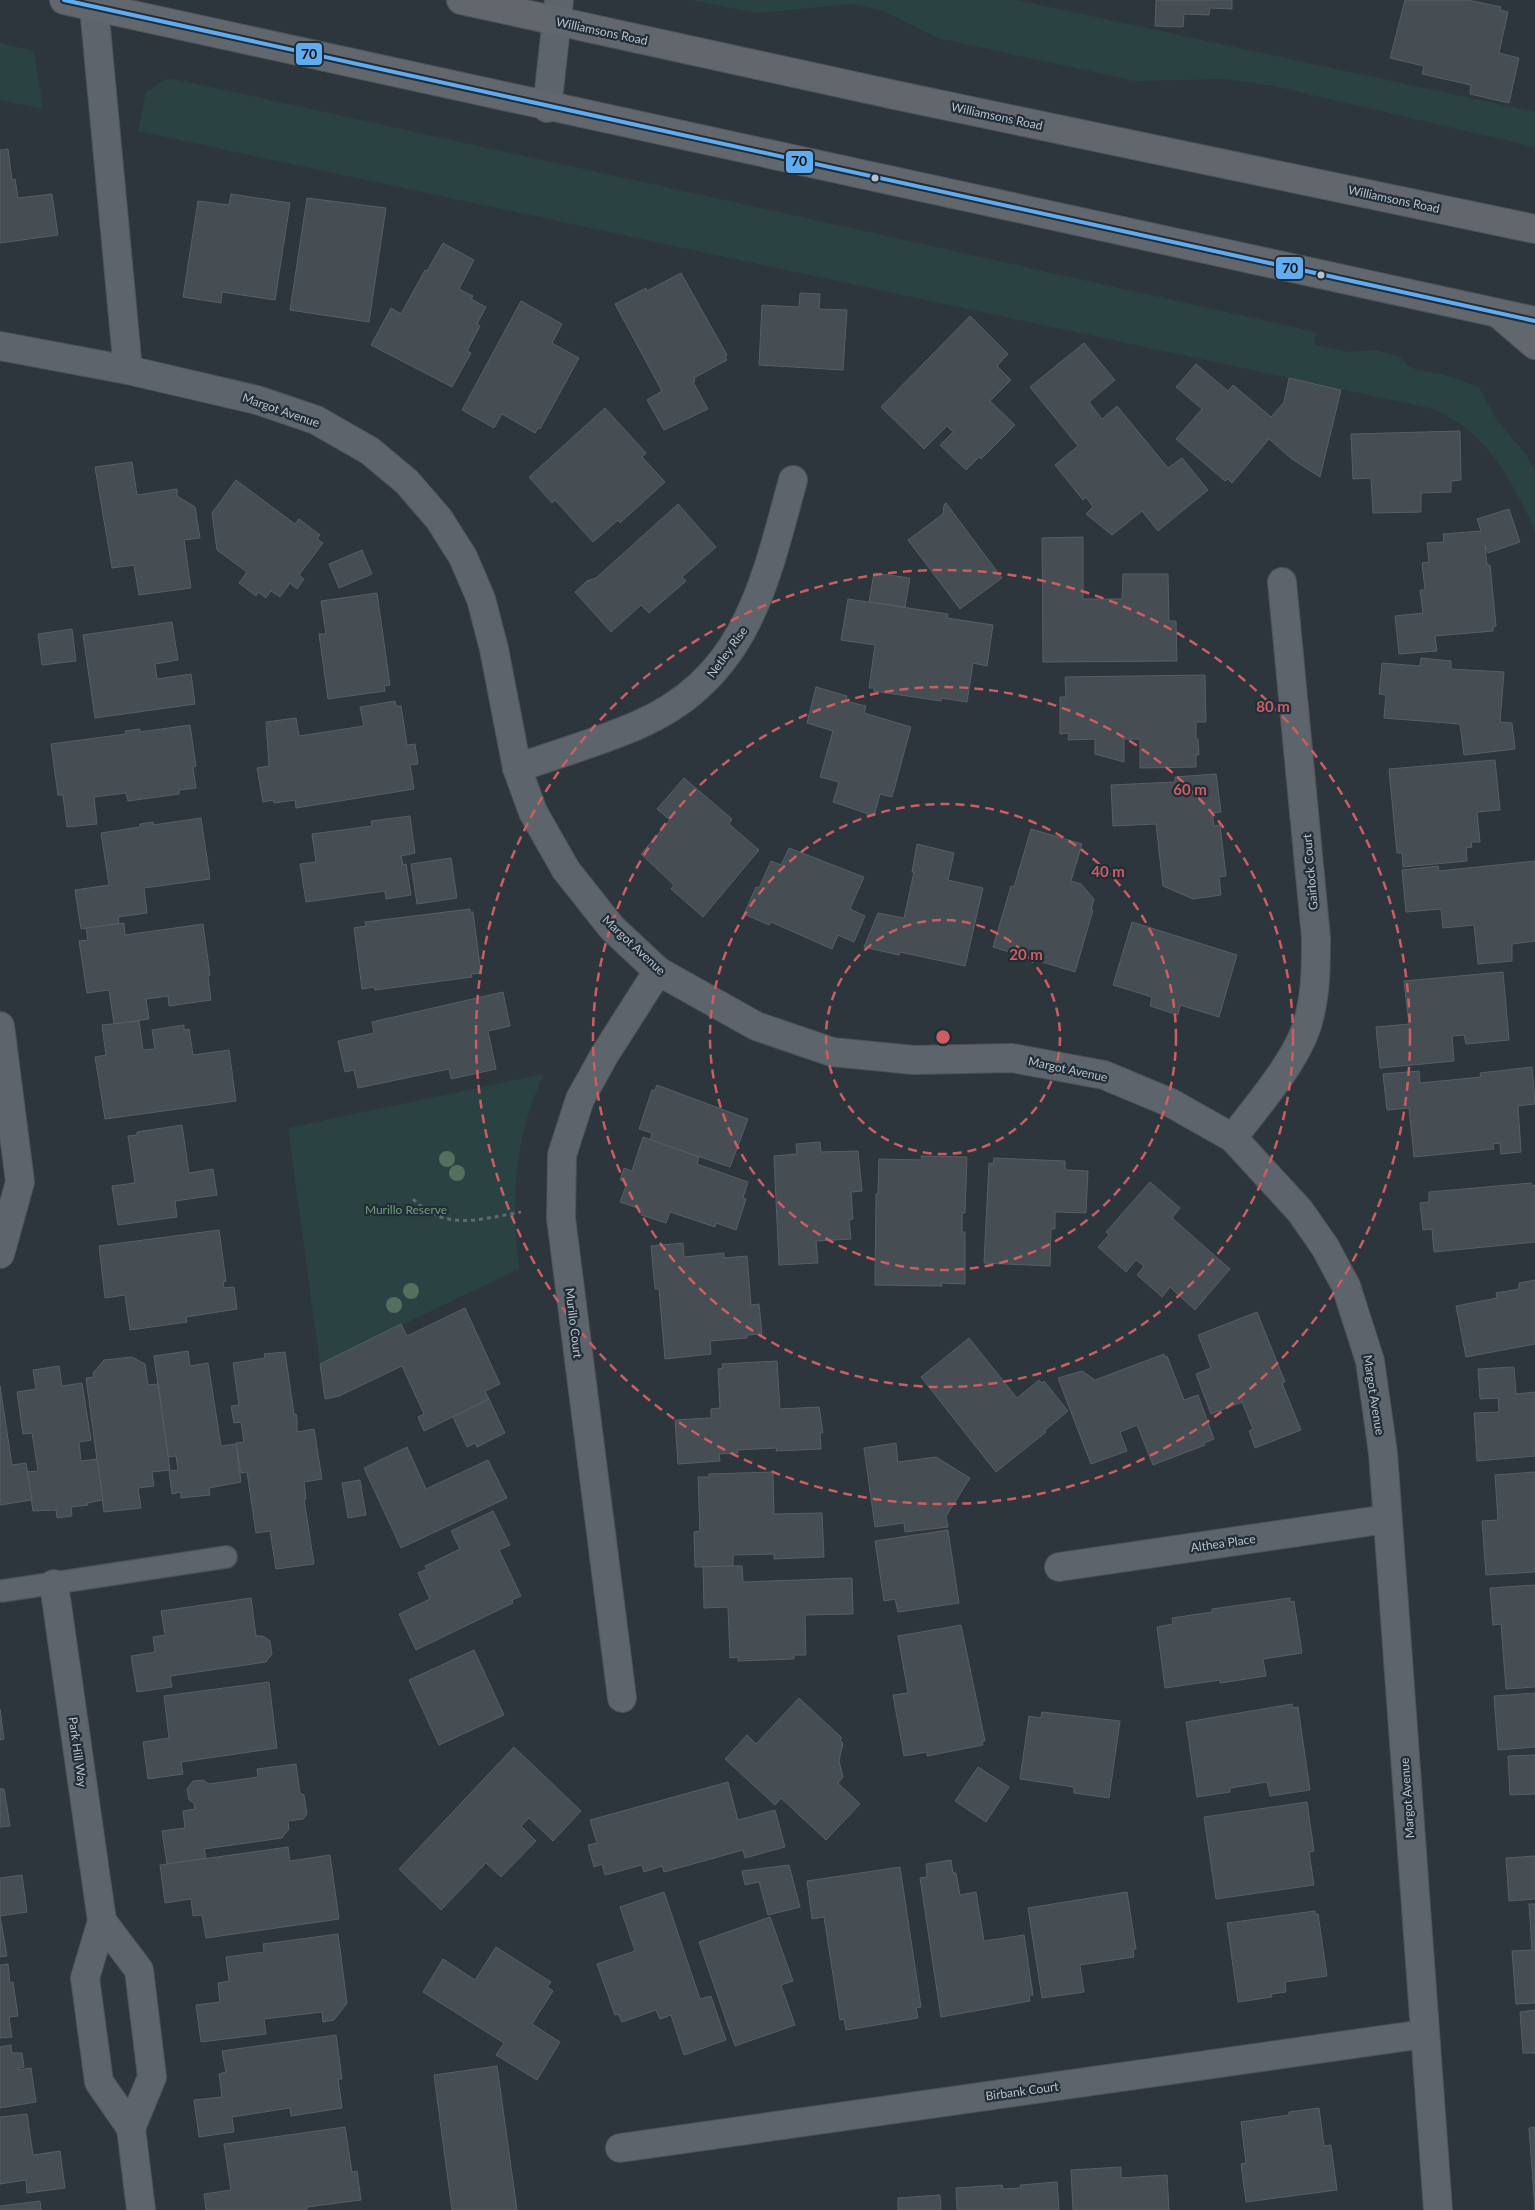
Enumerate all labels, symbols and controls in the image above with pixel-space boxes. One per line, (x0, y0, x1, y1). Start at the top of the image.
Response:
street label: Williamsons Road (555, 14, 649, 48)
line badge: 70 (295, 42, 323, 66)
text: 70 (301, 45, 317, 62)
street label: Williamsons Road (950, 99, 1044, 133)
line badge: 70 (785, 150, 814, 174)
text: 70 (791, 152, 807, 169)
unlabelled marker (870, 173, 880, 183)
street label: Williamsons Road (1347, 182, 1441, 216)
line badge: 70 (1275, 256, 1304, 280)
text: 70 (1282, 259, 1298, 276)
unlabelled marker (1316, 270, 1326, 280)
street label: Margot Avenue (240, 390, 322, 430)
street label: Netley Rise (703, 624, 751, 680)
text: 80 m (1256, 697, 1290, 715)
text: 60 m (1173, 780, 1207, 798)
street label: Gairlock Court (1299, 833, 1321, 911)
text: 40 m (1091, 862, 1125, 880)
street label: Margot Avenue (599, 912, 669, 978)
text: 20 m (1009, 945, 1043, 963)
centre of rings (934, 1028, 952, 1046)
street label: Margot Avenue (1027, 1053, 1109, 1085)
park label: Murillo Reserve (365, 1202, 447, 1217)
street label: Murillo Court (562, 1287, 586, 1360)
street label: Margot Avenue (1360, 1354, 1388, 1436)
street label: Althea Place (1190, 1531, 1256, 1555)
street label: Park Hill Way (66, 1716, 90, 1789)
street label: Margot Avenue (1397, 1757, 1417, 1839)
street label: Birbank Court (985, 2078, 1060, 2104)

